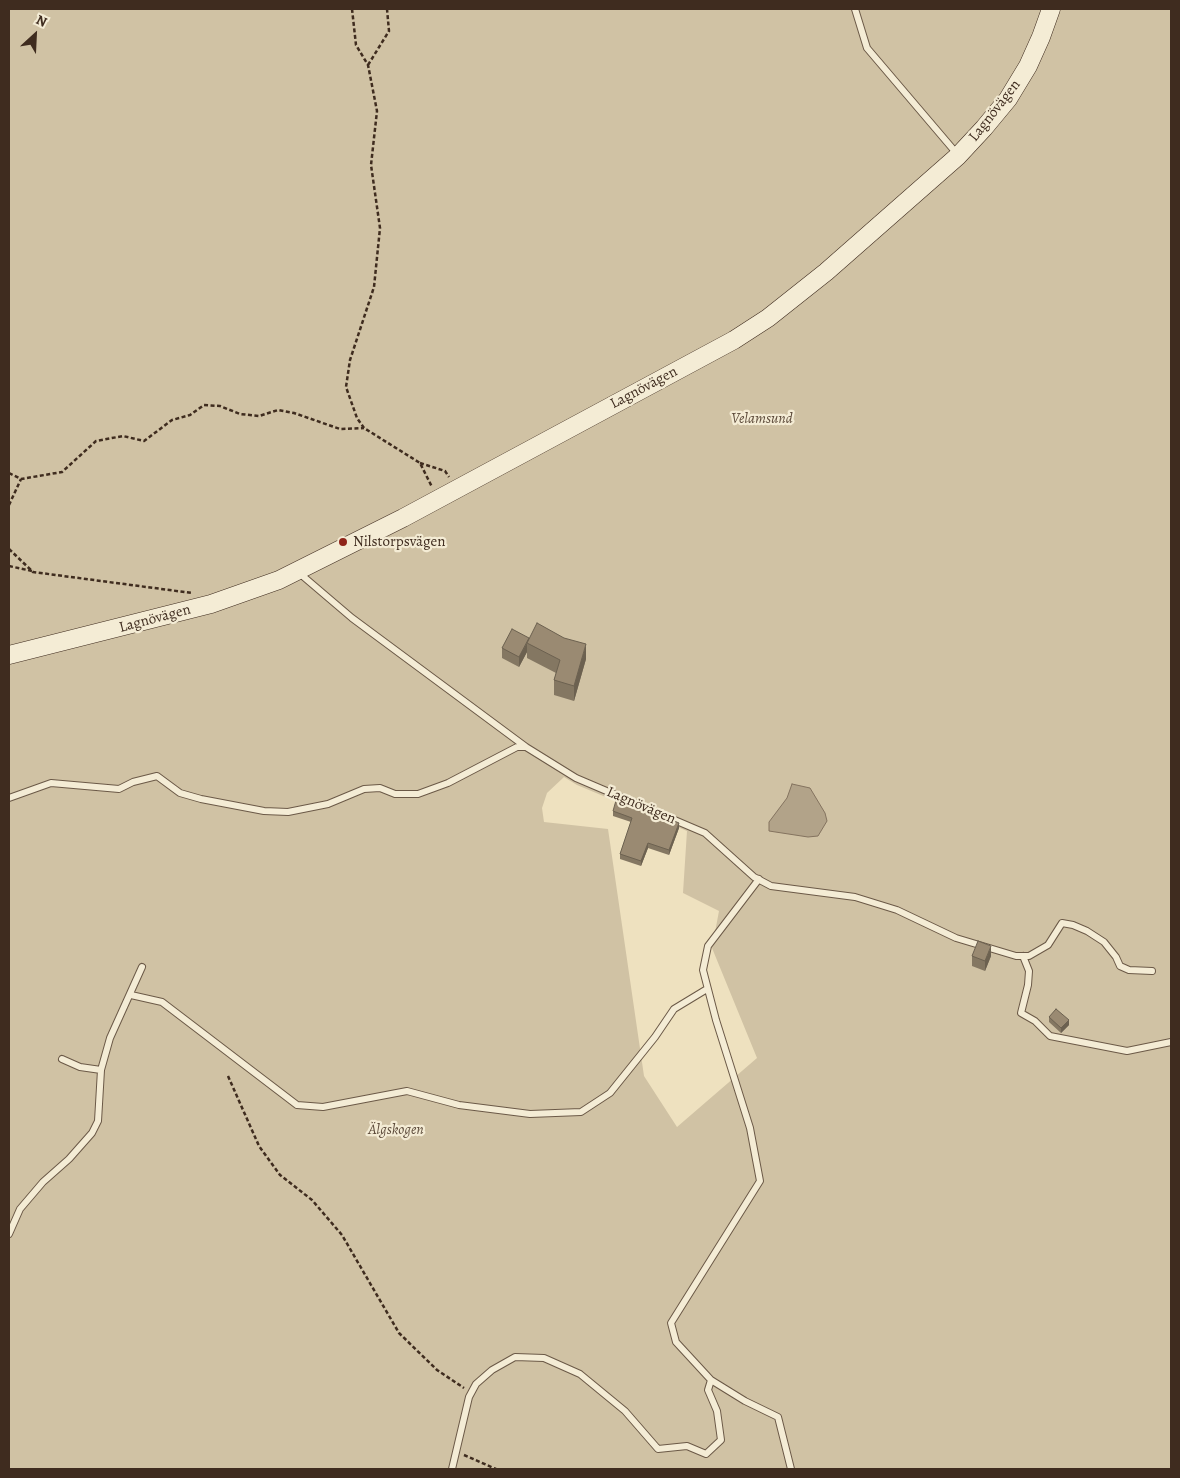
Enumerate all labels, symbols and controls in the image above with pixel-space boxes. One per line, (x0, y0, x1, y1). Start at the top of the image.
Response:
north arrow (10, 10, 60, 60)
text: N (33, 10, 50, 32)
street label: Lagnövägen (965, 77, 1025, 145)
street label: Lagnövägen (607, 363, 681, 413)
park label: Velamsund (731, 410, 793, 428)
place label: Nilstorpsvägen (353, 533, 446, 551)
marker: Nilstorpsvägen (337, 536, 349, 548)
street label: Lagnövägen (117, 601, 193, 637)
street label: Lagnövägen (604, 783, 678, 829)
park label: Älgskogen (368, 1121, 424, 1139)

